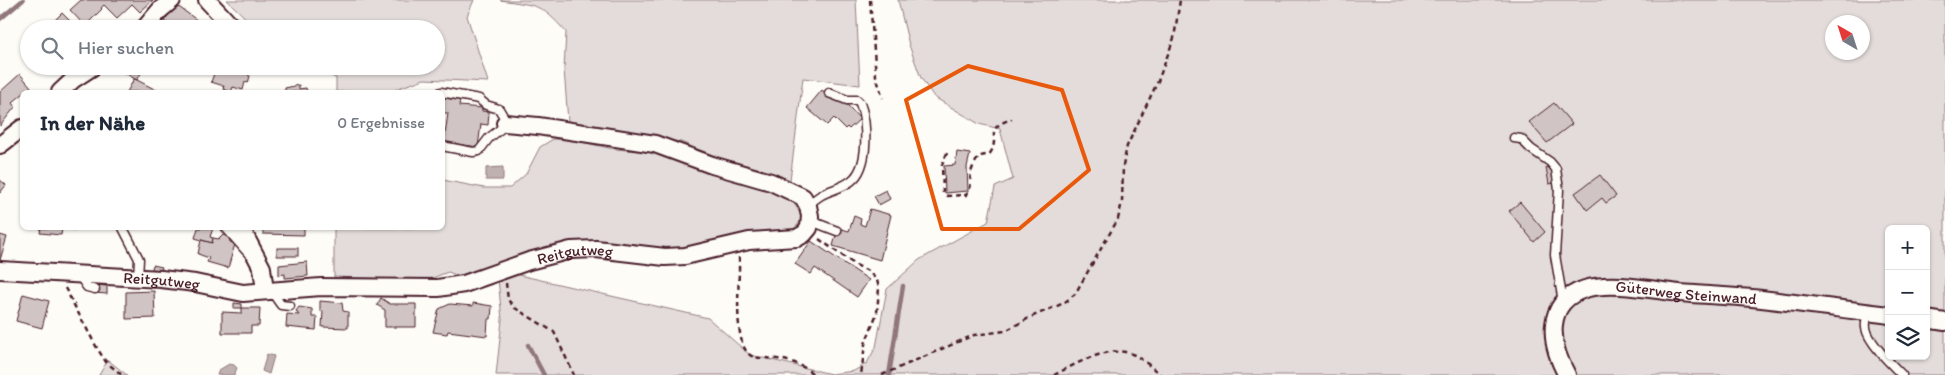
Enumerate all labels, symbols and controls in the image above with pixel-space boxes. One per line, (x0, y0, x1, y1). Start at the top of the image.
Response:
north arrow (1825, 15, 1870, 60)
search box (20, 20, 445, 75)
icon: search (38, 34, 66, 62)
text: Hier suchen (78, 36, 174, 59)
text: In der Nähe (40, 110, 145, 135)
text: 0 Ergebnisse (337, 113, 425, 132)
map controls (1885, 225, 1930, 360)
button: + (1885, 225, 1930, 270)
street label: Reitgutweg (535, 239, 615, 268)
street label: Reitgutweg (123, 267, 203, 294)
button: − (1885, 270, 1930, 315)
street label: Güterweg Steinwand (1615, 276, 1758, 308)
button: layers (1885, 315, 1930, 360)

